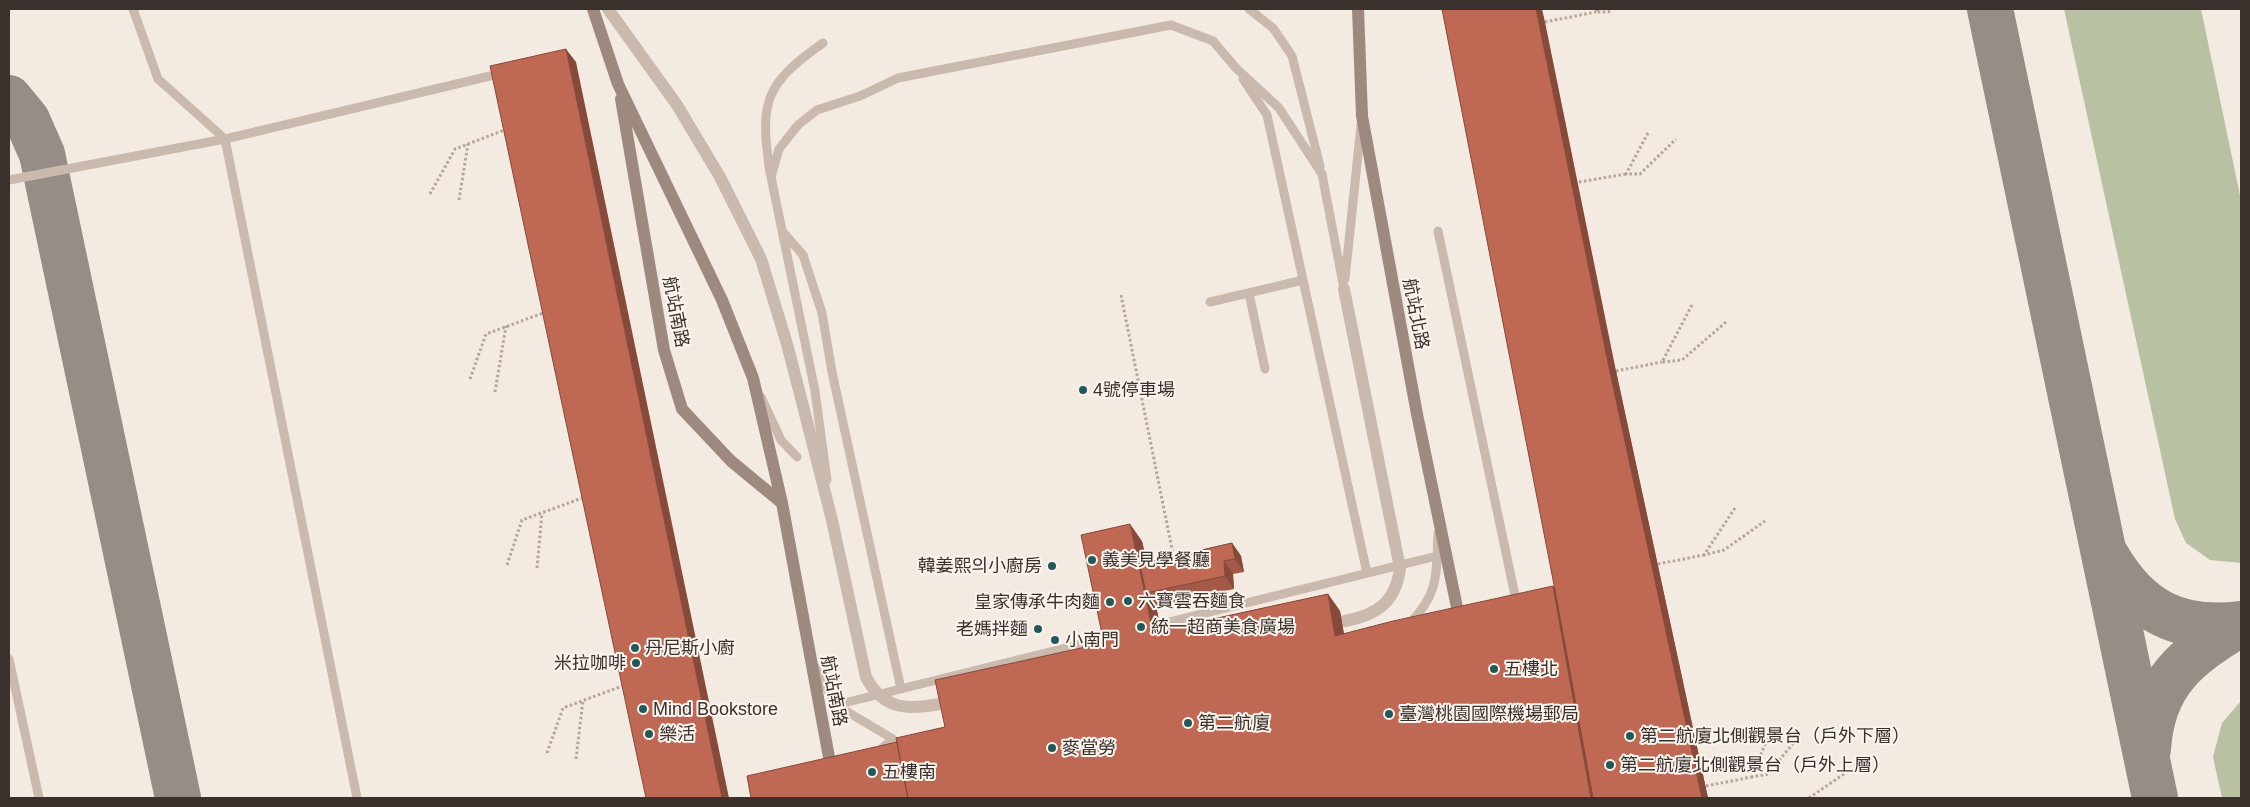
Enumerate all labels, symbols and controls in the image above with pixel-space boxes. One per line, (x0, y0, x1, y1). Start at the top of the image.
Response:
street label: 航站南路 (659, 275, 693, 349)
street label: 航站北路 (1399, 277, 1433, 351)
place label: 4號停車場 (1093, 380, 1175, 400)
marker: 4號停車場 (1077, 384, 1089, 396)
place label: 義美見學餐廳 (1102, 550, 1210, 570)
marker: 義美見學餐廳 (1086, 554, 1098, 566)
place label: 韓姜熙의小廚房 (917, 556, 1042, 576)
marker: 韓姜熙의小廚房 (1046, 560, 1058, 572)
place label: 六寶雲吞麵食 (1138, 591, 1246, 611)
place label: 皇家傳承牛肉麵 (974, 592, 1100, 612)
marker: 六寶雲吞麵食 (1122, 595, 1134, 607)
marker: 皇家傳承牛肉麵 (1104, 596, 1116, 608)
place label: 統一超商美食廣場 (1151, 617, 1295, 637)
place label: 老媽拌麵 (956, 619, 1028, 639)
marker: 統一超商美食廣場 (1135, 621, 1147, 633)
marker: 老媽拌麵 (1032, 623, 1044, 635)
place label: 小南門 (1065, 630, 1119, 650)
marker: 小南門 (1049, 634, 1061, 646)
place label: 丹尼斯小廚 (645, 638, 735, 658)
marker: 丹尼斯小廚 (629, 642, 641, 654)
place label: 米拉咖啡 (554, 653, 626, 673)
street label: 航站南路 (817, 654, 851, 728)
marker: 米拉咖啡 (630, 657, 642, 669)
place label: 五樓北 (1504, 659, 1558, 679)
marker: 五樓北 (1488, 663, 1500, 675)
place label: Mind Bookstore (653, 699, 778, 719)
marker: Mind Bookstore (637, 703, 649, 715)
place label: 臺灣桃園國際機場郵局 (1399, 704, 1579, 724)
marker: 臺灣桃園國際機場郵局 (1383, 708, 1395, 720)
place label: 第二航廈 (1198, 713, 1270, 733)
marker: 第二航廈 (1182, 717, 1194, 729)
place label: 樂活 (659, 724, 695, 744)
place label: 第二航廈北側觀景台（戶外下層） (1640, 726, 1910, 746)
marker: 樂活 (643, 728, 655, 740)
marker: 第二航廈北側觀景台（戶外下層） (1624, 730, 1636, 742)
place label: 麥當勞 (1062, 738, 1116, 758)
marker: 麥當勞 (1046, 742, 1058, 754)
place label: 第二航廈北側觀景台（戶外上層） (1620, 755, 1890, 775)
marker: 第二航廈北側觀景台（戶外上層） (1604, 759, 1616, 771)
place label: 五樓南 (882, 762, 936, 782)
marker: 五樓南 (866, 766, 878, 778)

